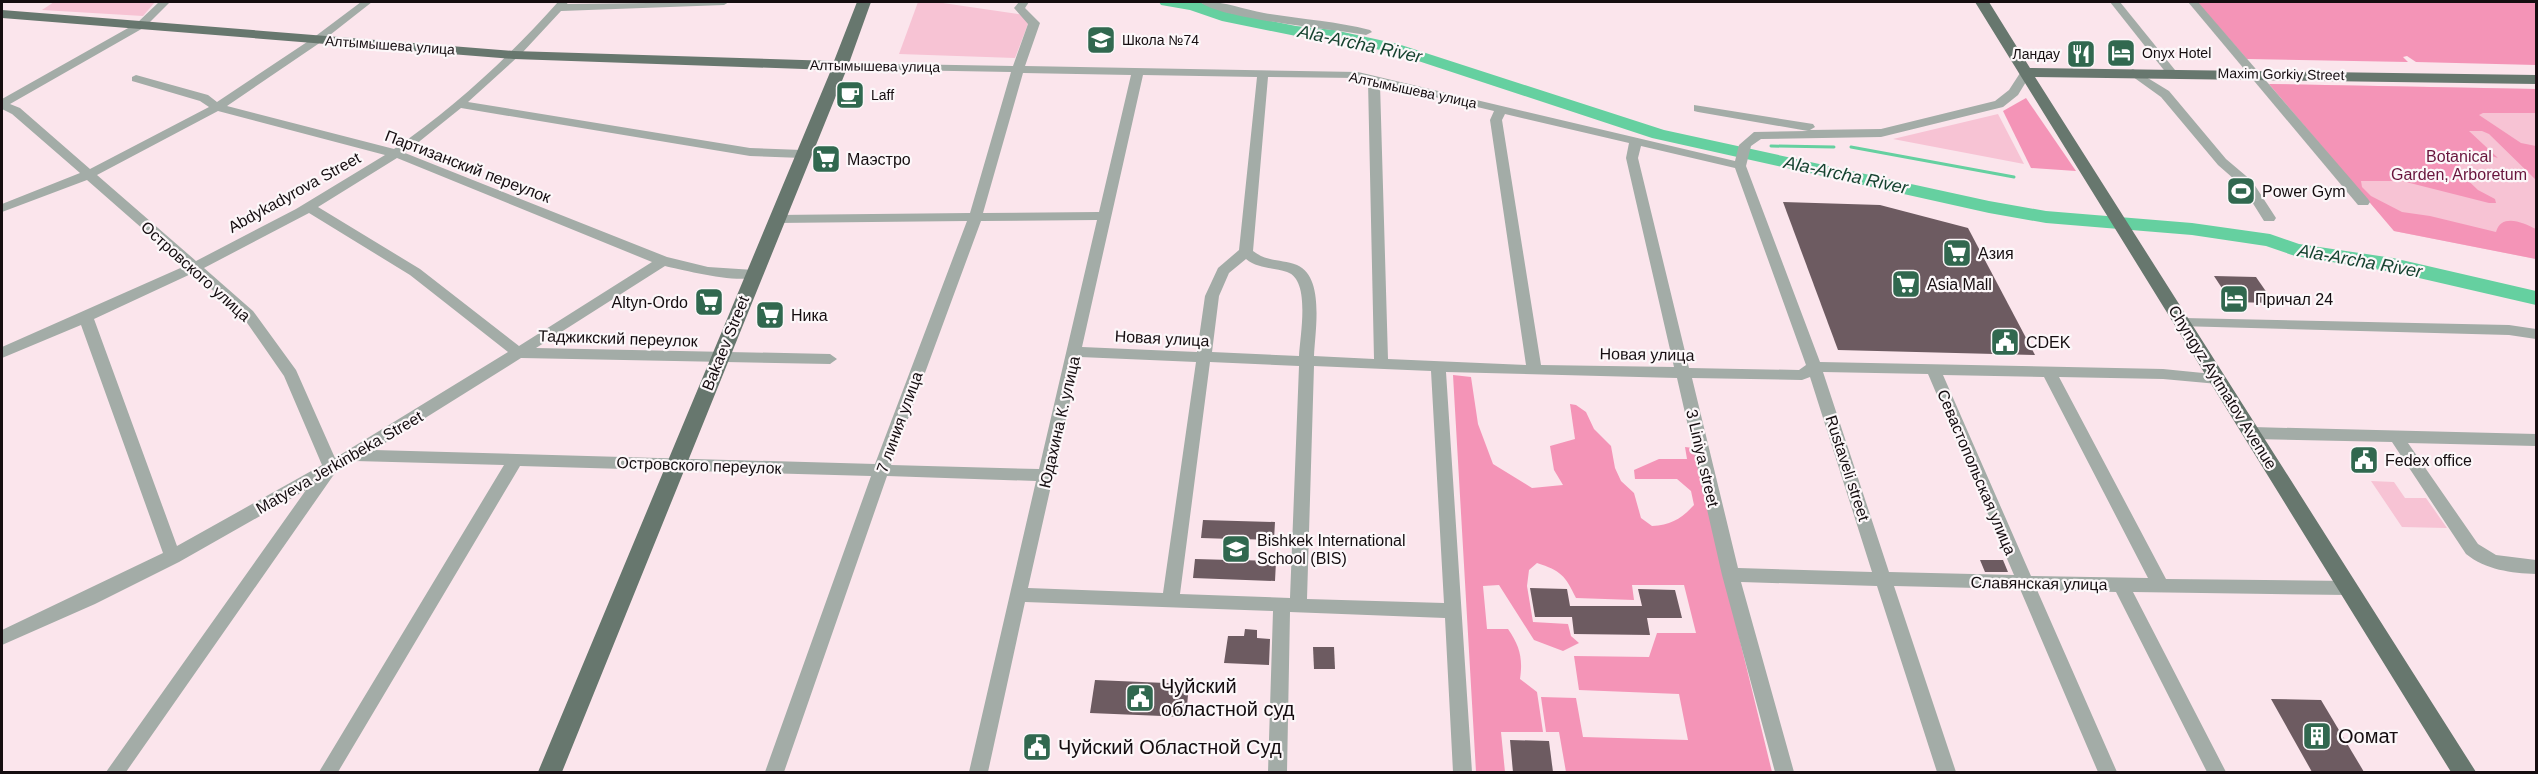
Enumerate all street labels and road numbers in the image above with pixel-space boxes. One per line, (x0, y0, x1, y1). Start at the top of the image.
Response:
street label: Алтымышева улица (325, 32, 456, 58)
street label: Алтымышева улица (810, 57, 940, 75)
street label: Maxim Gorkiy Street (2217, 65, 2345, 83)
street label: Алтымышева улица (1348, 69, 1479, 111)
street label: Партизанский переулок (383, 127, 554, 206)
street label: Abdykadyrova Street (225, 149, 364, 236)
street label: Островского улица (138, 218, 254, 325)
street label: Bakaev Street (699, 293, 752, 393)
street label: Chyngyz Aytmatov Avenue (2165, 302, 2280, 472)
street label: Таджикский переулок (538, 327, 699, 350)
street label: Новая улица (1114, 328, 1210, 349)
street label: Новая улица (1599, 345, 1695, 364)
street label: Юдахина К. улица (1036, 354, 1083, 490)
street label: 7 линия улица (873, 369, 926, 475)
street label: Севастопольская улица (1934, 387, 2019, 558)
street label: Matyeva Jerkinbeka Street (253, 407, 426, 517)
street label: 3 Liniya street (1683, 408, 1722, 509)
street label: Rustaveli street (1822, 413, 1873, 524)
street label: Островского переулок (616, 454, 783, 477)
street label: Славянская улица (1970, 574, 2108, 593)

